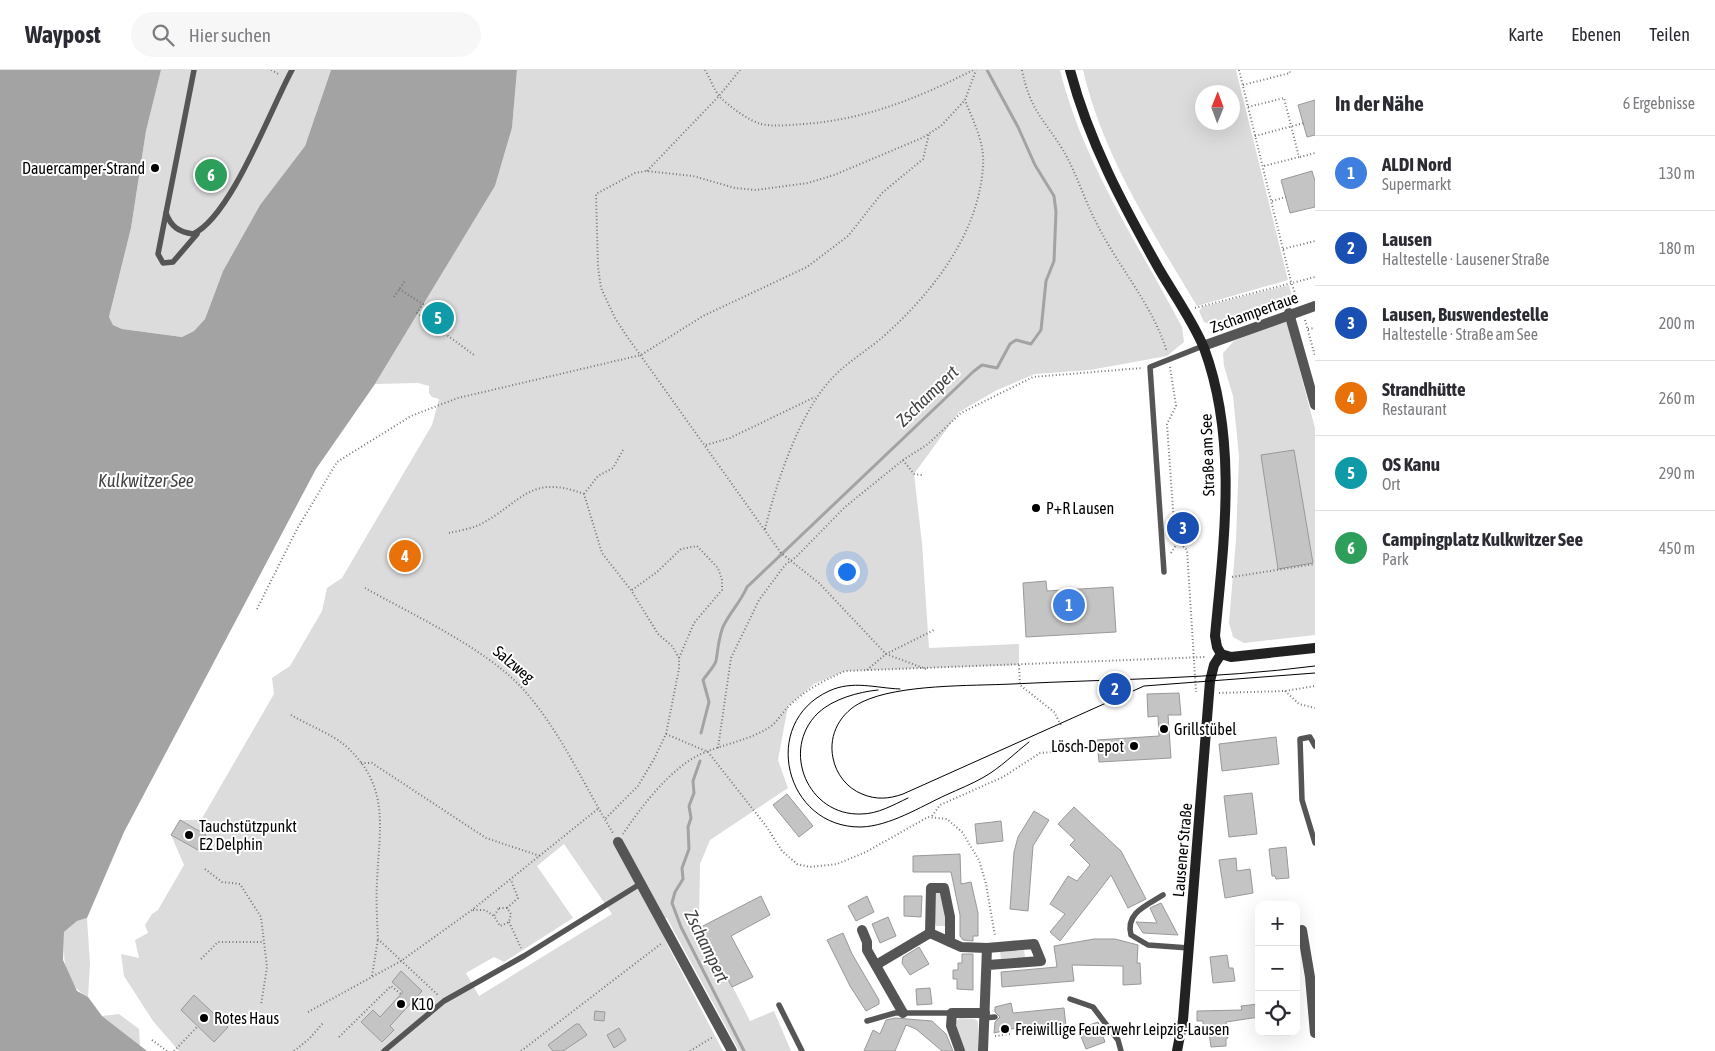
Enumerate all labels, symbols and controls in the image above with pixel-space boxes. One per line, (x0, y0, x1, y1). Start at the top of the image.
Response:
search box (131, 12, 481, 57)
text: Waypost (25, 21, 101, 48)
icon: search (149, 21, 177, 49)
text: Hier suchen (189, 24, 271, 46)
text: Karte (1508, 24, 1543, 45)
text: Ebenen (1571, 24, 1621, 45)
text: Teilen (1649, 24, 1690, 45)
north arrow (1195, 85, 1240, 130)
text: In der Nähe (1335, 91, 1424, 115)
text: 6 Ergebnisse (1623, 94, 1695, 112)
text: ALDI Nord (1382, 153, 1452, 175)
pin: 6 (195, 156, 227, 194)
place label: Dauercamper-Strand (22, 159, 145, 178)
marker: Dauercamper-Strand (149, 162, 161, 174)
text: 1 (1347, 164, 1355, 182)
text: 130 m (1659, 164, 1695, 182)
text: Supermarkt (1382, 175, 1451, 193)
text: Lausen (1382, 228, 1432, 250)
text: 2 (1347, 239, 1355, 257)
text: 180 m (1659, 239, 1695, 257)
text: Haltestelle · Lausener Straße (1382, 250, 1550, 268)
street label: Zschampertaue (1208, 288, 1301, 337)
pin: 5 (422, 299, 454, 337)
text: Lausen, Buswendestelle (1382, 303, 1549, 325)
text: 3 (1347, 314, 1355, 332)
text: 200 m (1659, 314, 1695, 332)
text: Haltestelle · Straße am See (1382, 325, 1538, 343)
water label: Zschampert (892, 361, 963, 431)
text: Strandhütte (1382, 378, 1466, 400)
text: 4 (1347, 389, 1355, 407)
text: 260 m (1659, 389, 1695, 407)
text: Restaurant (1382, 400, 1447, 418)
street label: Straße am See (1197, 413, 1217, 497)
text: OS Kanu (1382, 453, 1440, 475)
text: 5 (1347, 464, 1355, 482)
text: 290 m (1659, 464, 1695, 482)
water label: Kulkwitzer See (98, 470, 194, 491)
text: Ort (1382, 475, 1401, 493)
place label: P+R Lausen (1046, 499, 1114, 517)
marker: P+R Lausen (1030, 502, 1042, 514)
pin: 3 (1167, 509, 1199, 547)
text: Campingplatz Kulkwitzer See (1382, 528, 1583, 550)
pin: 4 (389, 537, 421, 575)
text: 6 (1347, 539, 1355, 557)
text: 450 m (1659, 539, 1695, 557)
text: Park (1382, 550, 1409, 568)
your location (834, 559, 860, 585)
pin: 1 (1053, 586, 1085, 624)
street label: Salzweg (489, 642, 538, 687)
pin: 2 (1099, 670, 1131, 708)
place label: Grillstübel (1174, 720, 1237, 738)
marker: Grillstübel (1158, 723, 1170, 735)
place label: Lösch-Depot (1051, 737, 1124, 756)
marker: Lösch-Depot (1128, 740, 1140, 752)
street label: Lausener Straße (1169, 802, 1195, 898)
place label: Tauchstützpunkt E2 Delphin (199, 817, 297, 854)
marker: Tauchstützpunkt E2 Delphin (183, 829, 195, 841)
map controls (1255, 901, 1300, 1036)
button: + (1255, 901, 1300, 946)
water label: Zschampert (680, 906, 734, 986)
button: − (1255, 946, 1300, 991)
button: locate (1255, 991, 1300, 1036)
place label: K10 (411, 995, 434, 1013)
marker: K10 (395, 998, 407, 1010)
place label: Rotes Haus (214, 1009, 280, 1027)
marker: Rotes Haus (198, 1012, 210, 1024)
place label: Freiwillige Feuerwehr Leipzig-Lausen (1015, 1020, 1230, 1039)
marker: Freiwillige Feuerwehr Leipzig-Lausen (999, 1023, 1011, 1035)

